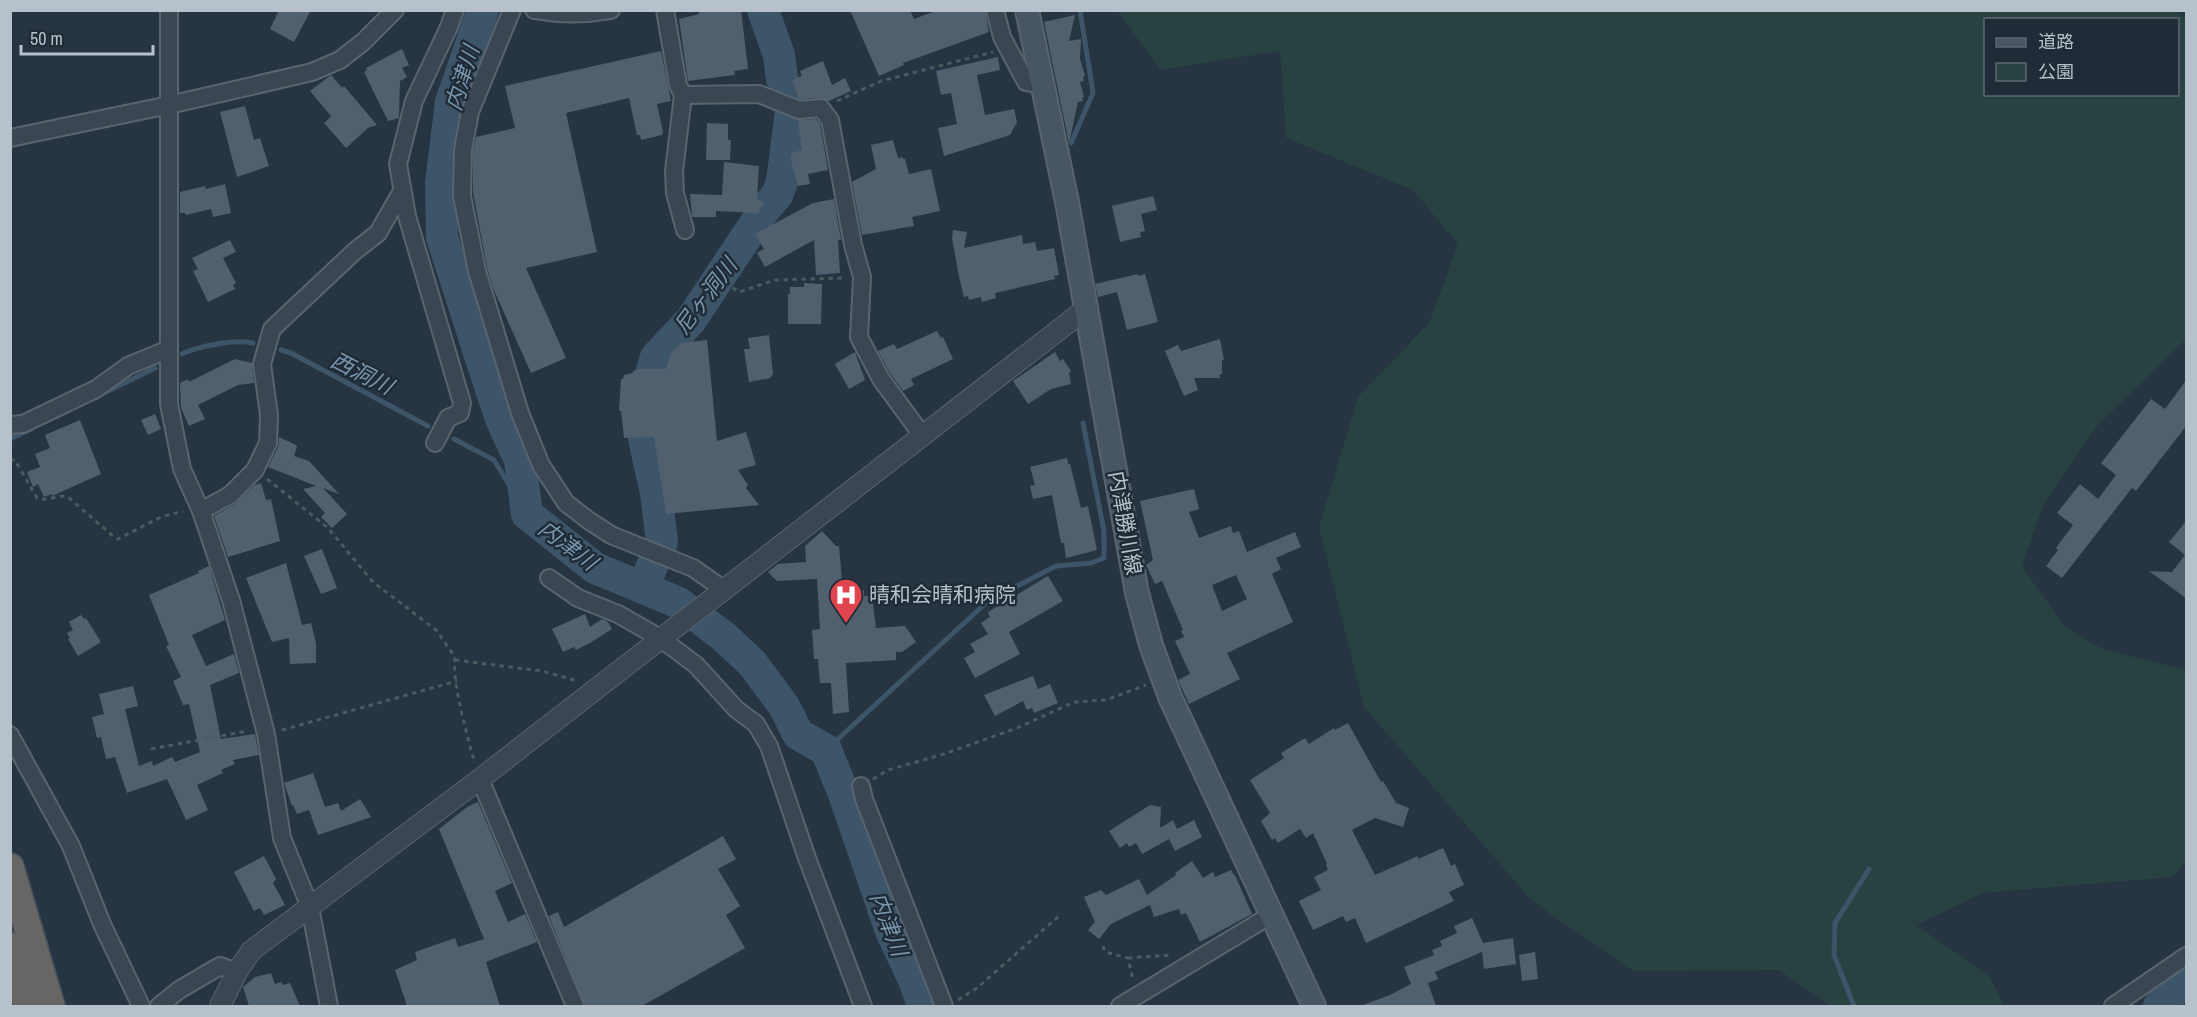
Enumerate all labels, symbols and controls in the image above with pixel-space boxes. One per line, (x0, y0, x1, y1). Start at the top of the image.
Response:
scale bar (21, 18, 153, 56)
legend (1984, 18, 2179, 96)
text: 50 m (30, 26, 63, 51)
text: 道路 (2038, 29, 2074, 54)
water label: 内津川 (438, 40, 487, 114)
text: 公園 (2038, 59, 2074, 84)
water label: 尼ヶ洞川 (667, 250, 745, 340)
water label: 西洞川 (326, 345, 400, 402)
street label: 内津勝川線 (1102, 469, 1149, 577)
water label: 内津川 (533, 513, 605, 578)
hospital icon: 晴和会晴和病院 (828, 577, 864, 624)
place label: 晴和会晴和病院 (869, 580, 1016, 609)
water label: 内津川 (863, 888, 916, 962)

